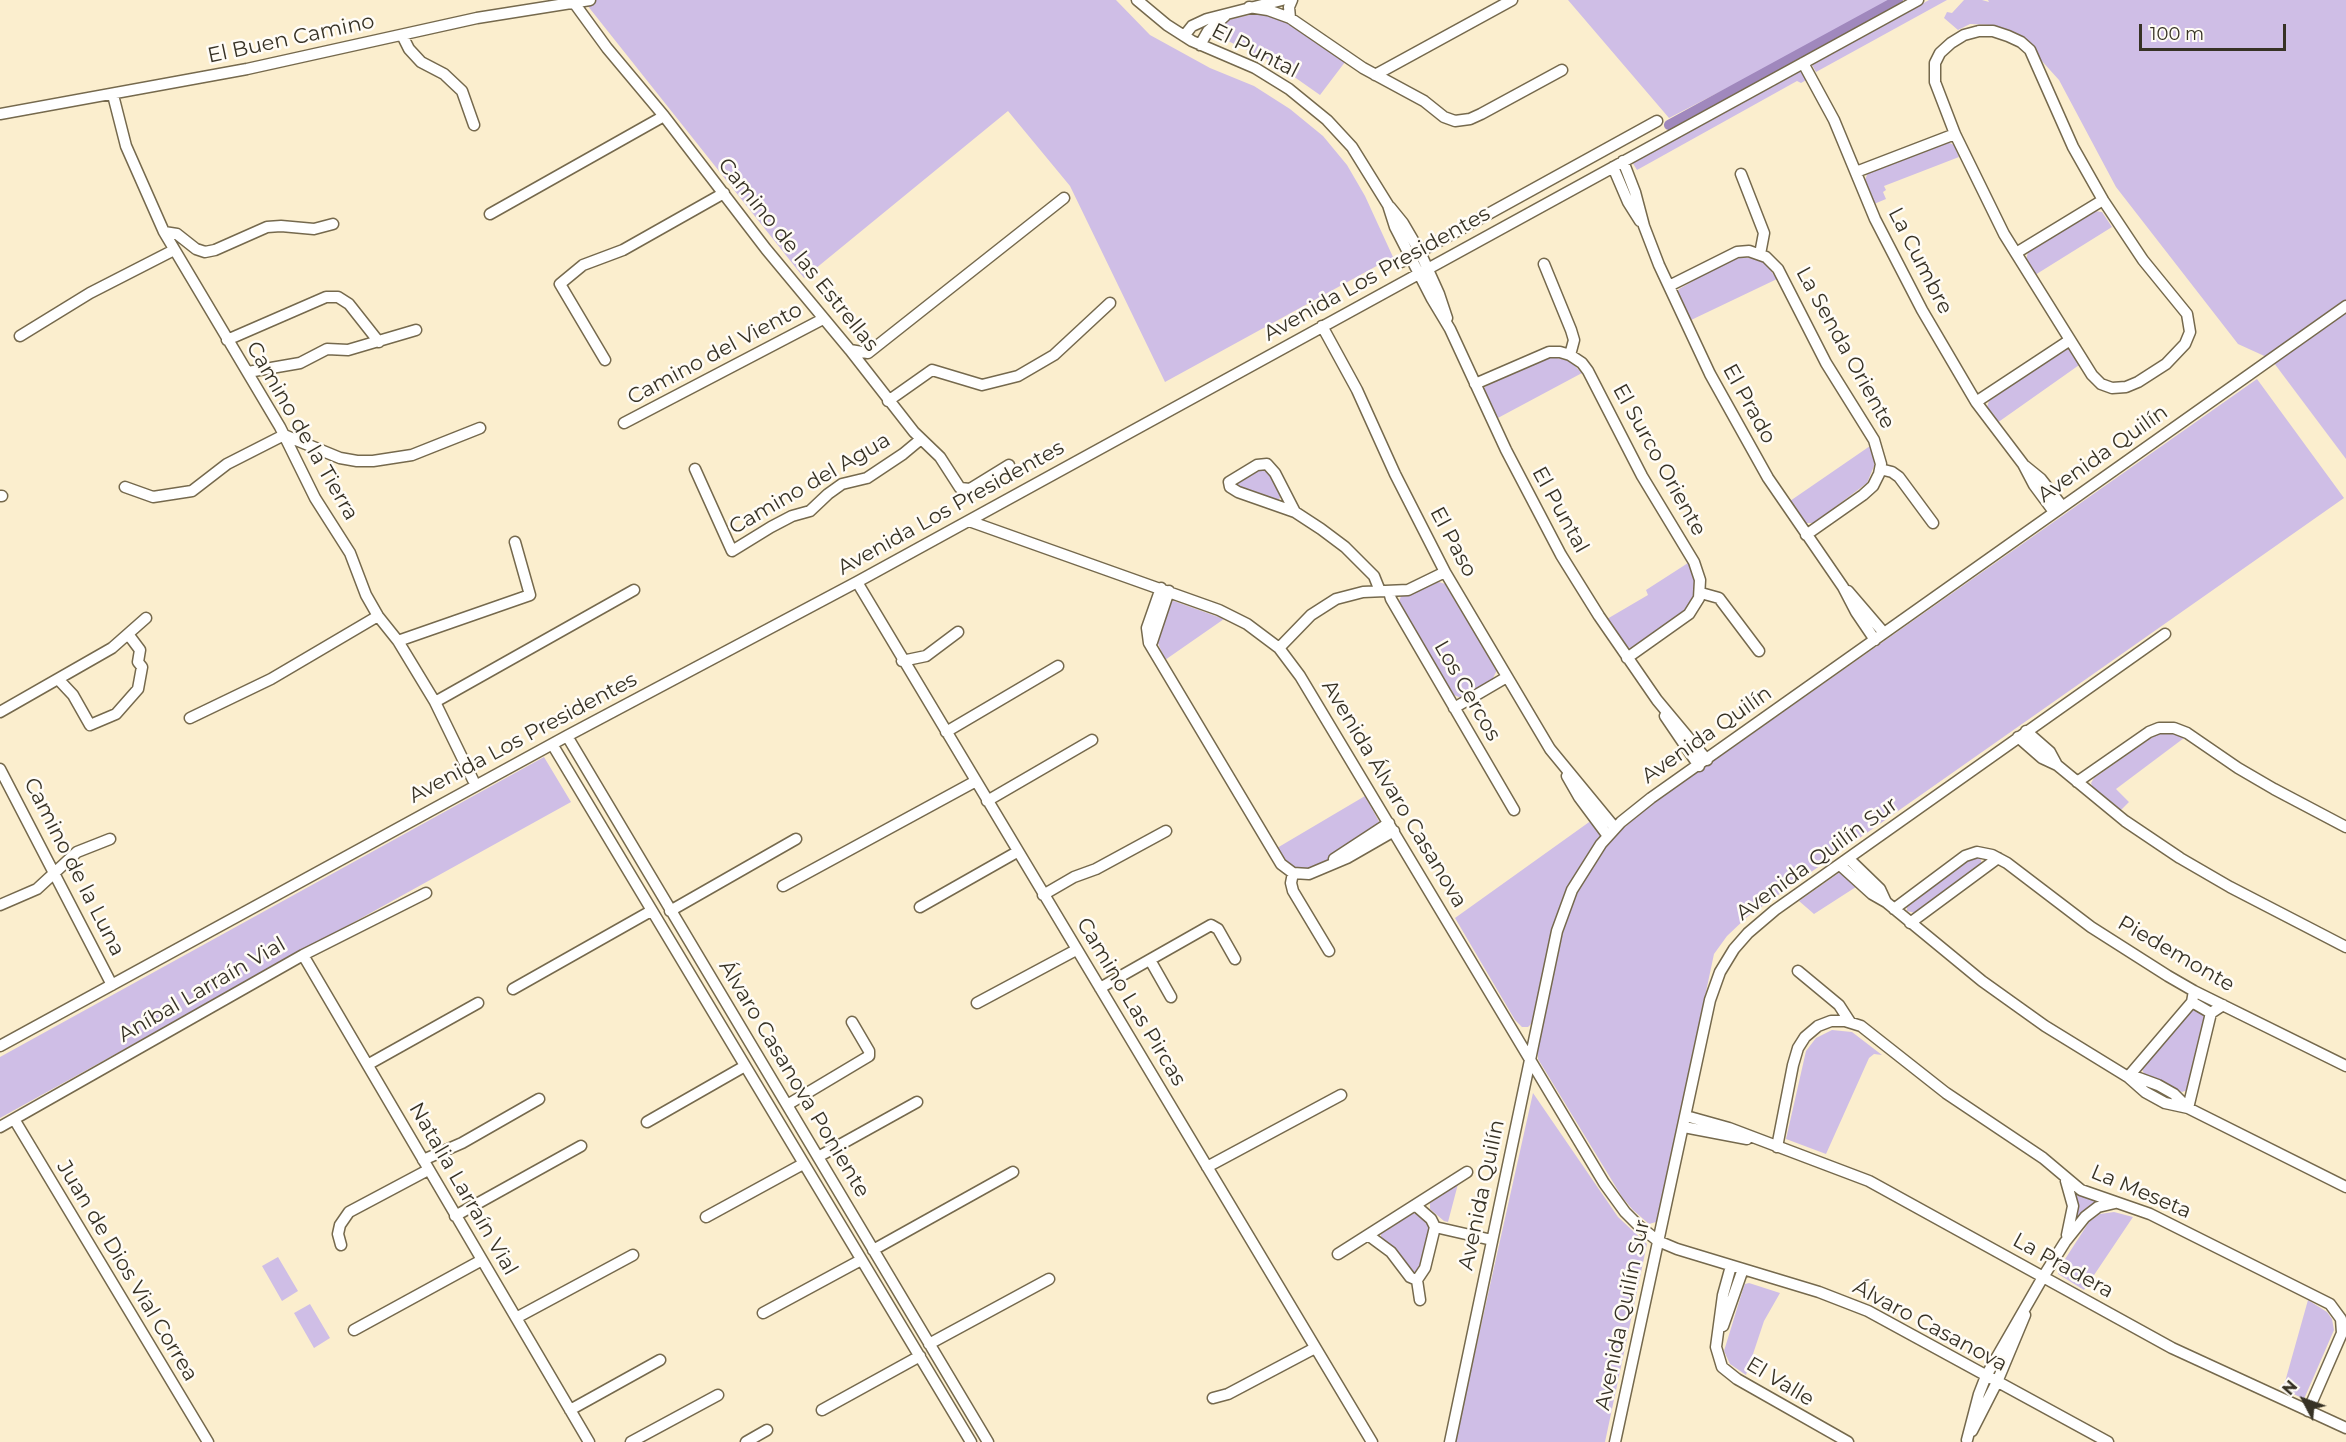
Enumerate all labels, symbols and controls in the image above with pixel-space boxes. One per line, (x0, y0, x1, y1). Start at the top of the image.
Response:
street label: El Buen Camino (205, 9, 377, 69)
scale bar (2142, 12, 2289, 50)
street label: El Puntal (1207, 18, 1303, 84)
text: 100 m (2150, 23, 2204, 45)
street label: Camino de las Estrellas (712, 153, 884, 357)
street label: Avenida Los Presidentes (1259, 201, 1495, 347)
street label: La Cumbre (1882, 203, 1958, 319)
street label: La Senda Oriente (1790, 263, 1900, 433)
street label: Camino del Viento (623, 297, 807, 411)
street label: Camino de la Tierra (240, 337, 364, 525)
street label: El Prado (1717, 360, 1781, 448)
street label: El Surco Oriente (1607, 380, 1711, 540)
street label: Avenida Quilín (2033, 400, 2173, 508)
street label: Camino del Agua (725, 428, 895, 540)
street label: Avenida Los Presidentes (833, 435, 1069, 581)
street label: El Puntal (1526, 462, 1594, 558)
street label: El Paso (1424, 503, 1482, 581)
street label: Los Cercos (1428, 636, 1506, 746)
street label: Avenida Los Presidentes (405, 667, 641, 809)
street label: Avenida Álvaro Casanova (1316, 676, 1472, 912)
street label: Avenida Quilín (1637, 681, 1777, 789)
street label: Camino de la Luna (18, 774, 130, 960)
street label: Avenida Quilín Sur (1731, 792, 1903, 926)
street label: Piedemonte (2113, 910, 2239, 998)
street label: Camino Las Pircas (1071, 913, 1191, 1091)
street label: Aníbal Larraín Vial (114, 932, 290, 1048)
street label: Álvaro Casanova Poniente (713, 956, 875, 1202)
street label: Natalia Larraín Vial (403, 1098, 523, 1280)
street label: Avenida Quilín (1454, 1117, 1510, 1273)
street label: Juan de Dios Vial Correa (51, 1156, 203, 1386)
street label: La Meseta (2087, 1160, 2195, 1224)
street label: Avenida Quilín Sur (1591, 1217, 1655, 1413)
street label: La Pradera (2008, 1228, 2118, 1304)
street label: Álvaro Casanova (1849, 1275, 2011, 1377)
street label: El Valle (1741, 1352, 1819, 1412)
north arrow (2274, 1370, 2334, 1430)
text: N (2279, 1377, 2301, 1399)

